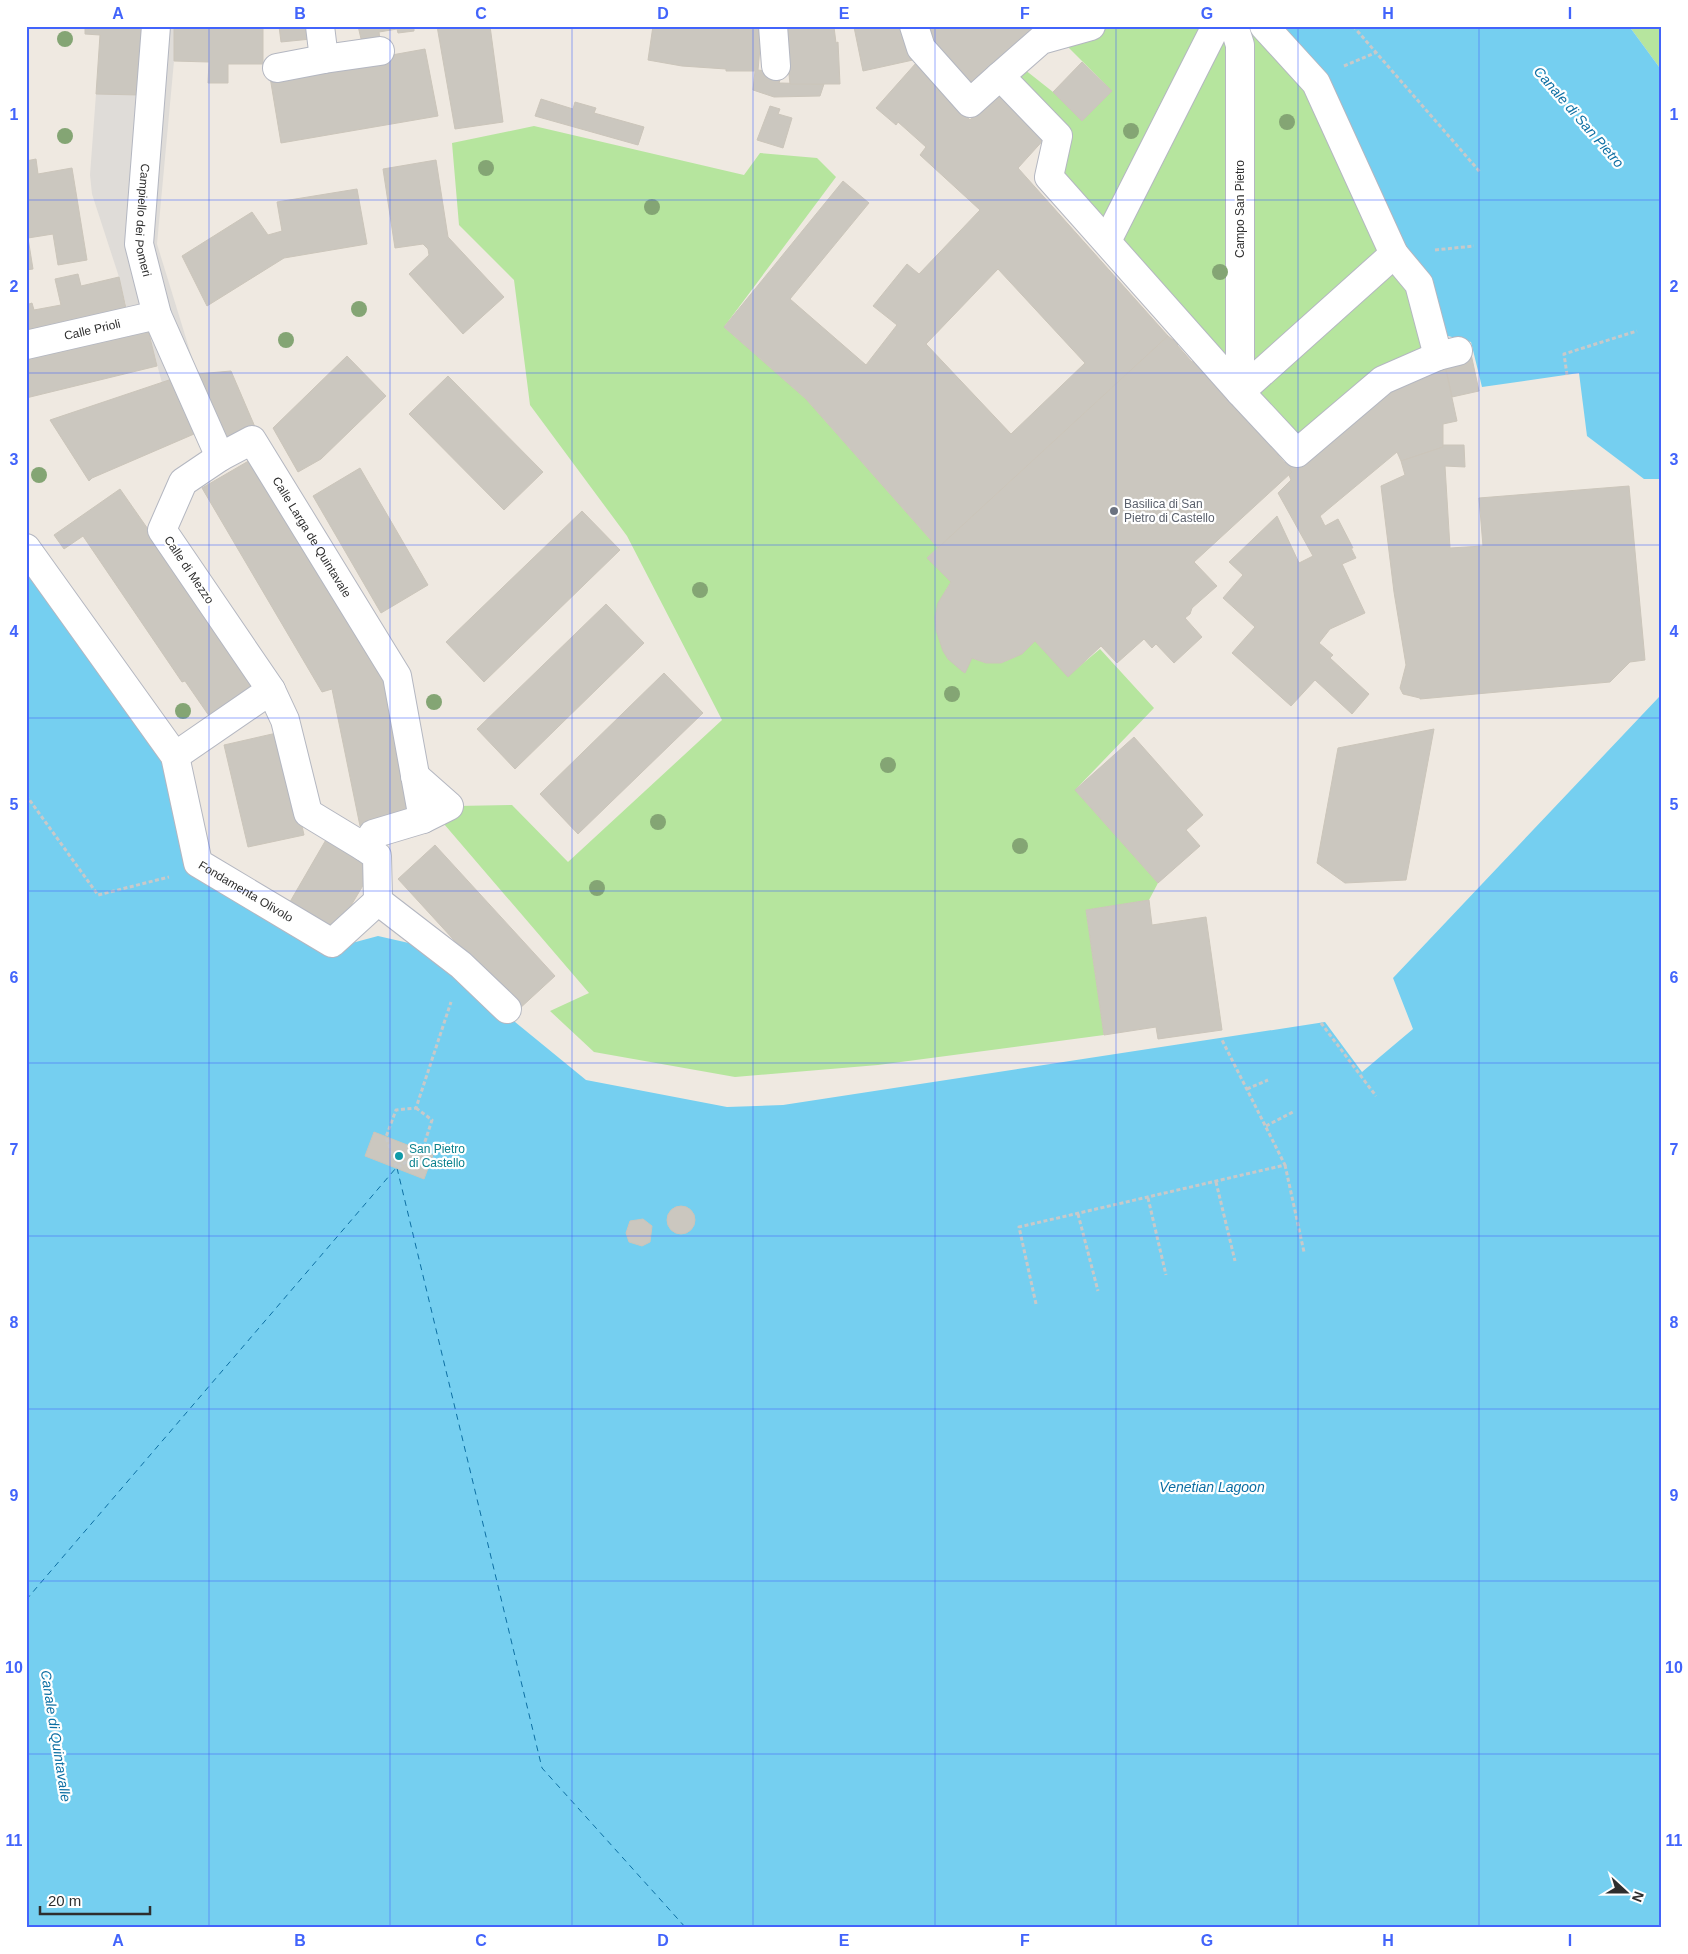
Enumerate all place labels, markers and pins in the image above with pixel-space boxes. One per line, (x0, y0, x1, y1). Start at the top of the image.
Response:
place label: Basilica di San Pietro di Castello (1124, 497, 1215, 525)
marker: Basilica di San Pietro di Castello (1108, 505, 1120, 517)
place label: San Pietro di Castello (409, 1142, 465, 1170)
marker: San Pietro di Castello (393, 1150, 405, 1162)

